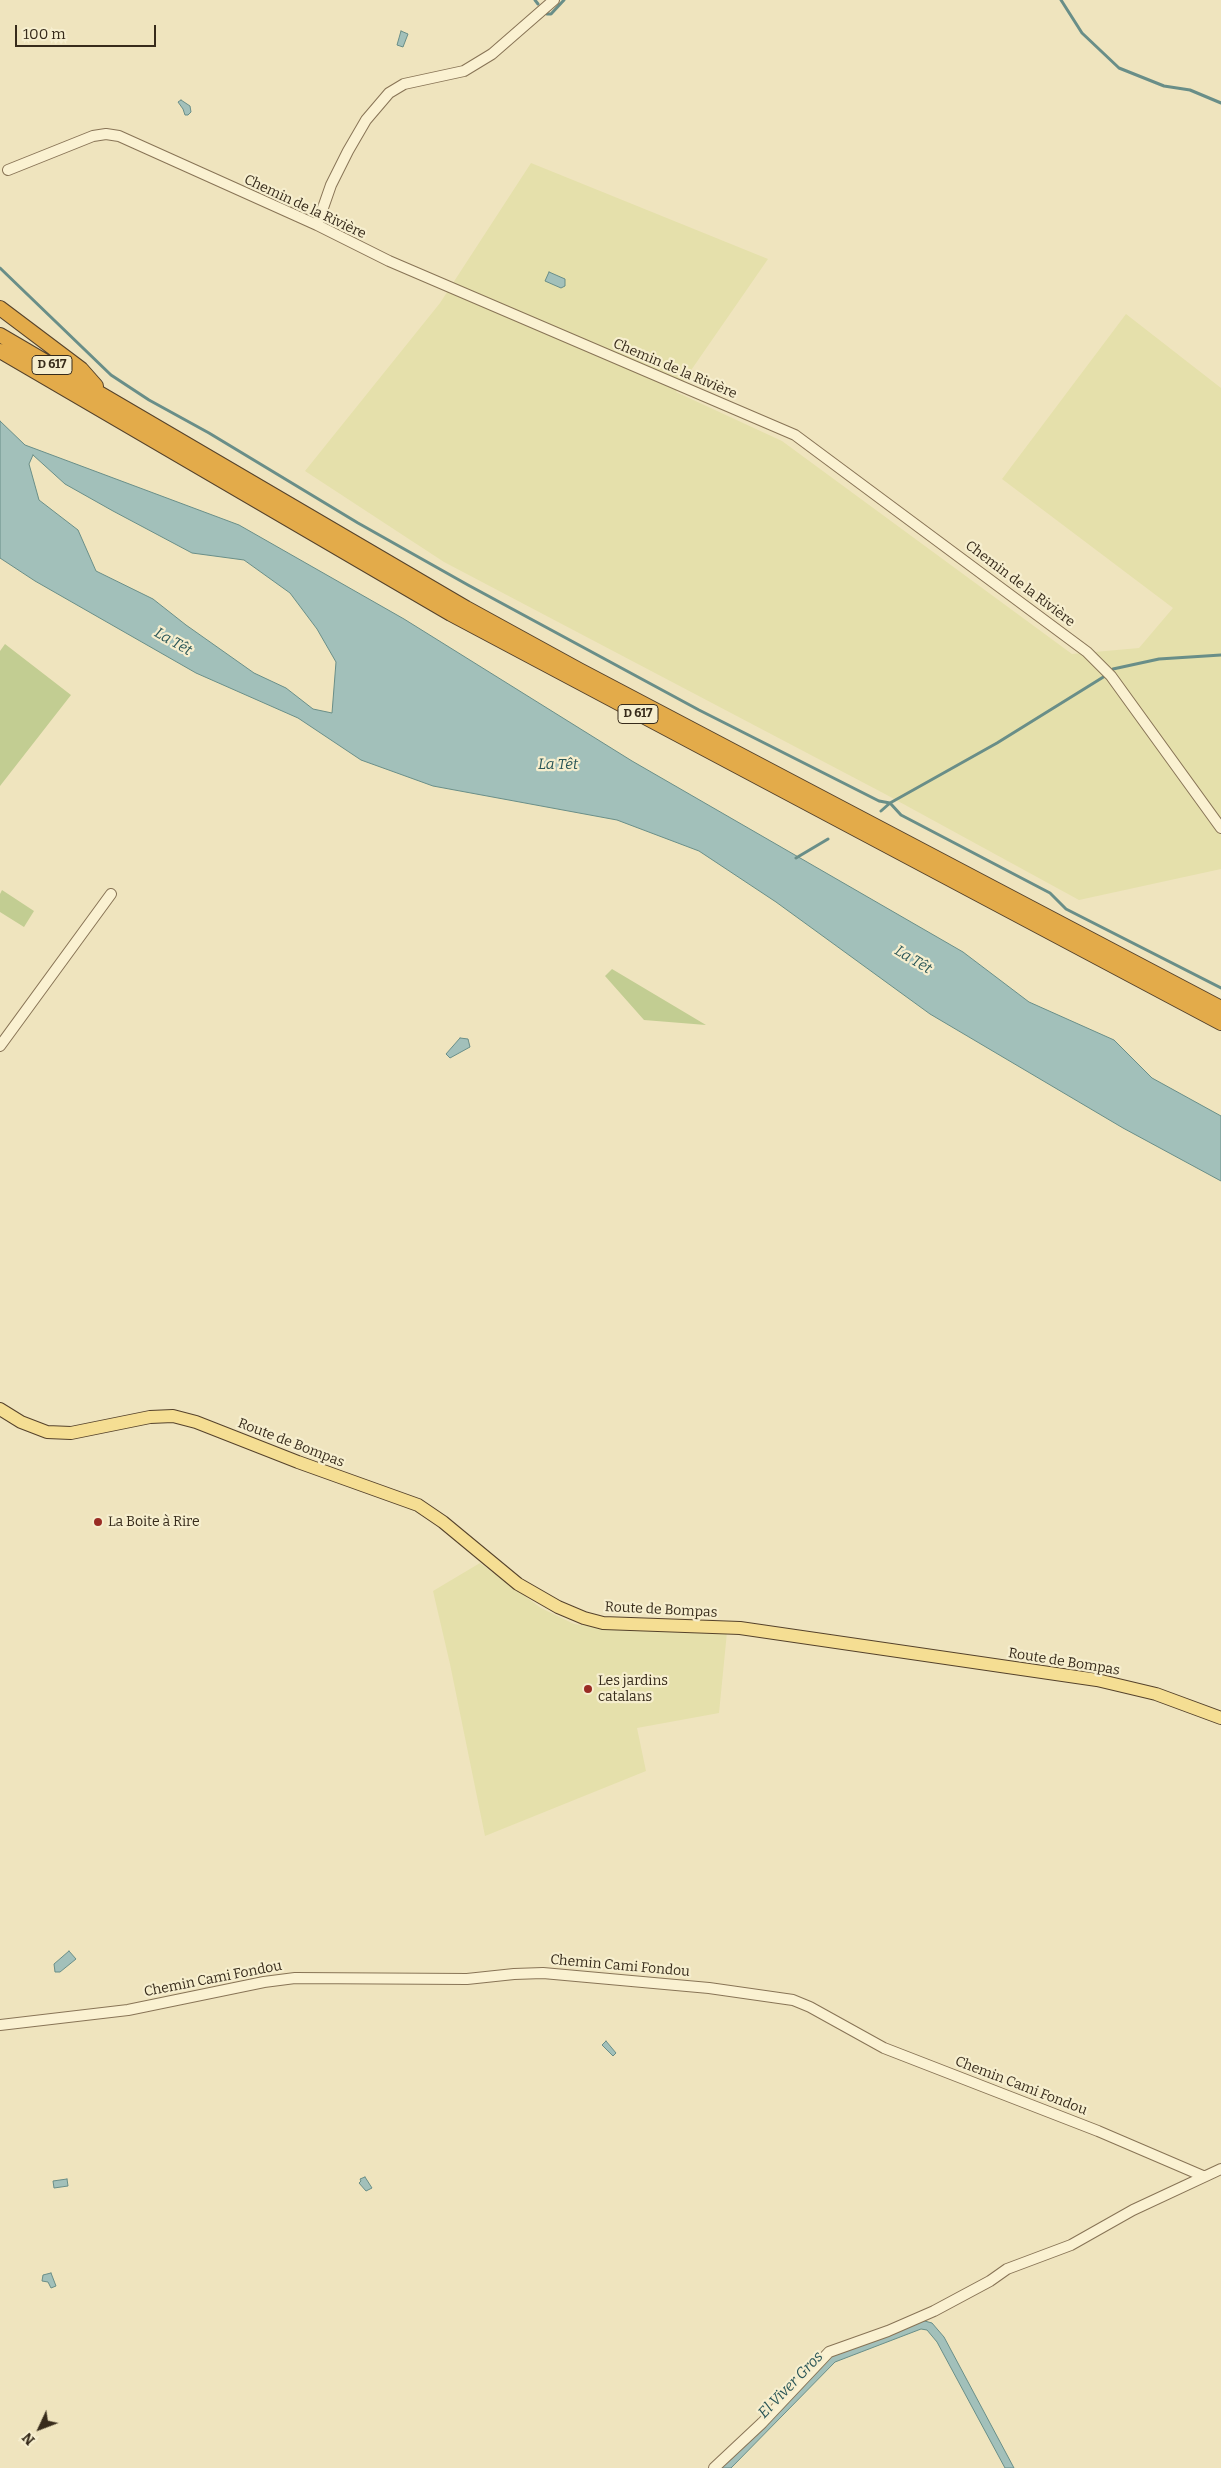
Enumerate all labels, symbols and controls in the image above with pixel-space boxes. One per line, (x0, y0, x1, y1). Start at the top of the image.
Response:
scale bar (18, 15, 159, 47)
text: 100 m (23, 25, 66, 43)
street label: Chemin de la Rivière (241, 171, 369, 243)
street label: Chemin de la Rivière (611, 335, 739, 403)
road number: D 617 (32, 356, 72, 374)
street label: Chemin de la Rivière (962, 537, 1078, 631)
water label: La Têt (151, 624, 195, 660)
road number: D 617 (618, 704, 658, 724)
water label: La Têt (538, 756, 578, 774)
water label: La Têt (891, 942, 935, 978)
street label: Route de Bompas (235, 1415, 347, 1471)
place label: La Boite à Rire (108, 1514, 200, 1530)
marker: La Boite à Rire (92, 1516, 104, 1528)
street label: Route de Bompas (604, 1599, 718, 1621)
street label: Route de Bompas (1007, 1645, 1121, 1679)
place label: Les jardins catalans (598, 1673, 668, 1705)
marker: Les jardins catalans (582, 1683, 594, 1695)
street label: Chemin Cami Fondou (549, 1952, 691, 1980)
street label: Chemin Cami Fondou (143, 1957, 283, 2001)
street label: Chemin Cami Fondou (953, 2053, 1089, 2119)
water label: El Viver Gros (755, 2348, 827, 2422)
north arrow (15, 2403, 65, 2453)
text: N (19, 2429, 39, 2448)

